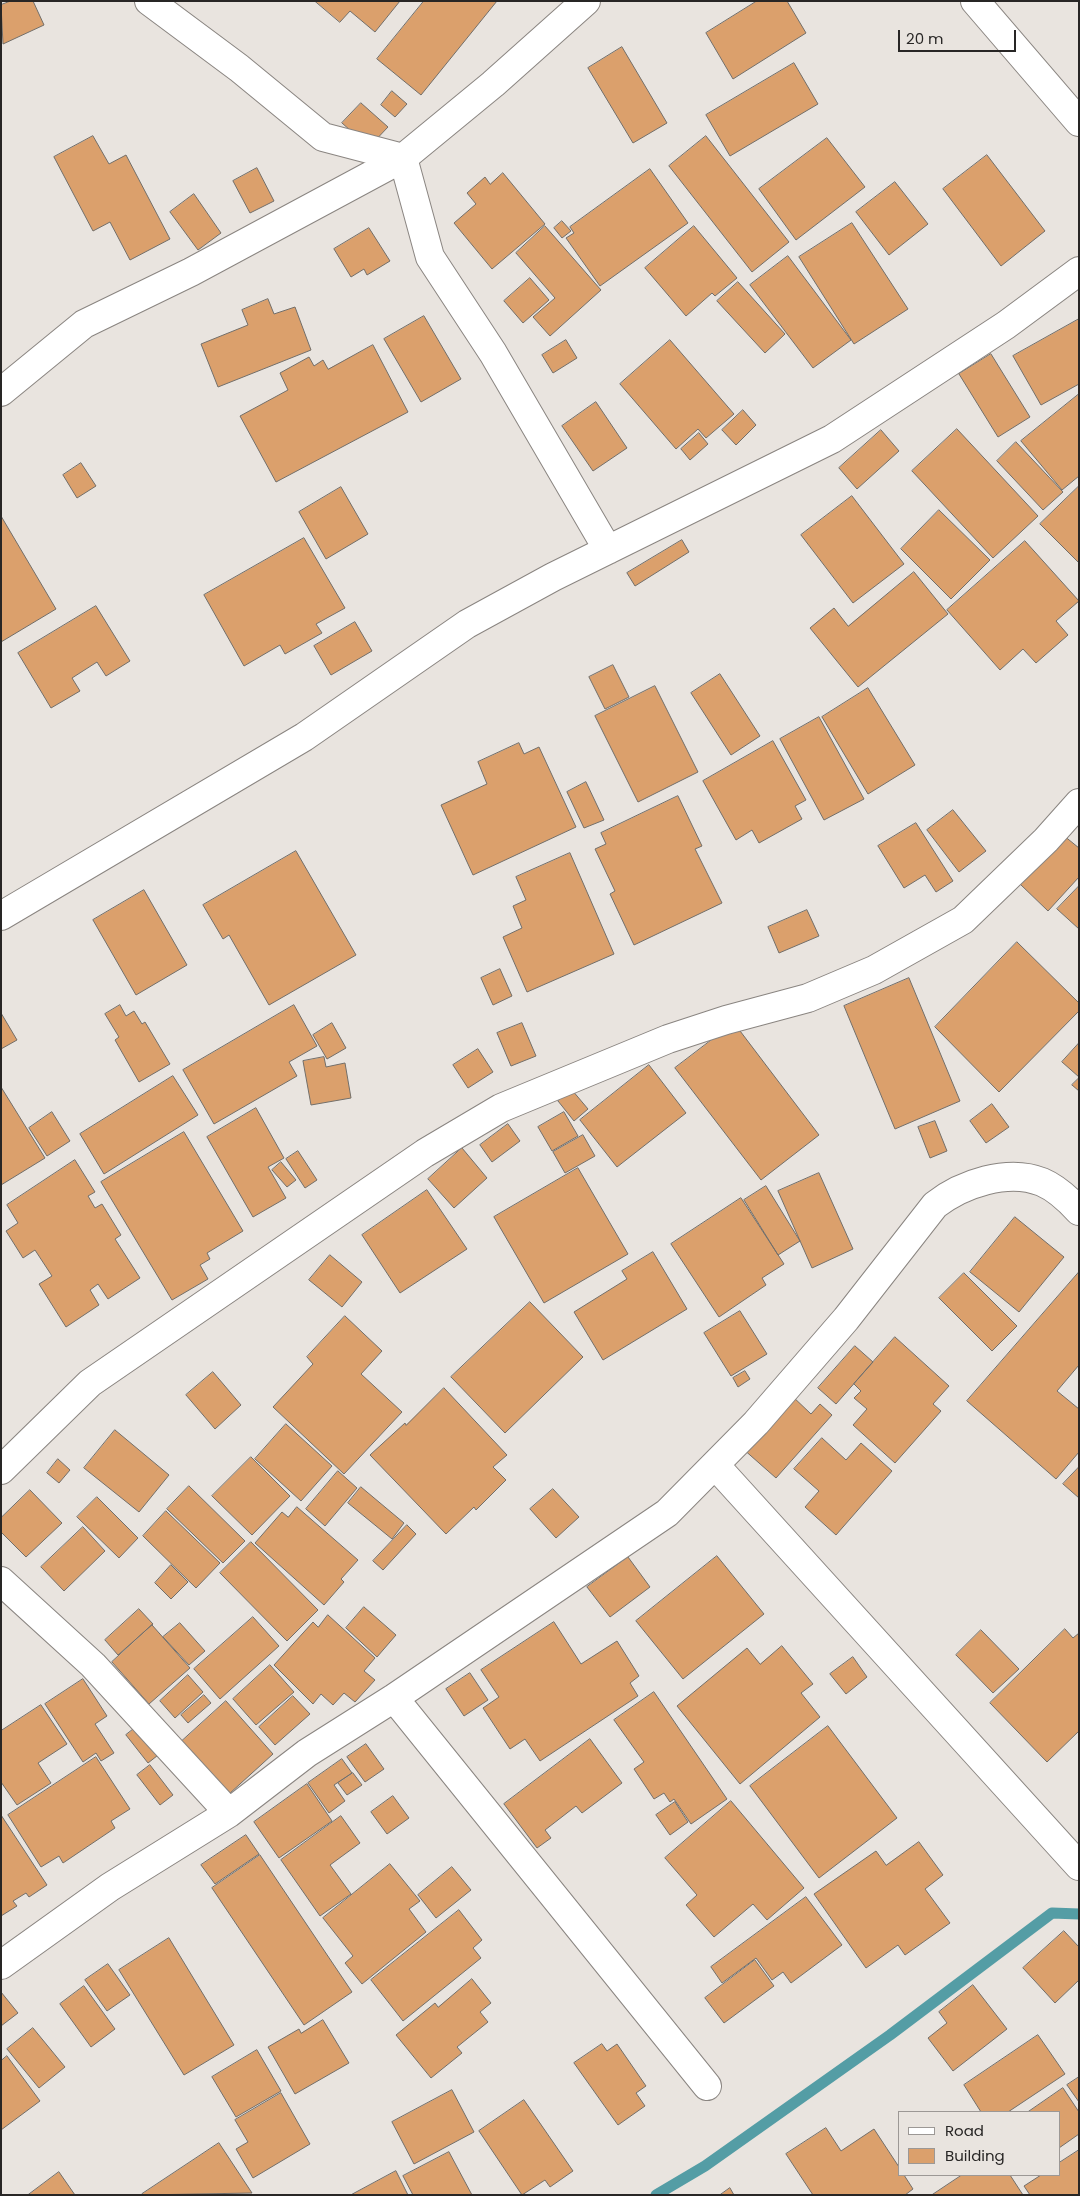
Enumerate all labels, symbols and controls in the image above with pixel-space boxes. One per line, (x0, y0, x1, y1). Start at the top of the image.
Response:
scale bar (900, 20, 1018, 52)
text: 20 m (906, 28, 944, 49)
legend (898, 2111, 1060, 2176)
text: Road (945, 2120, 984, 2141)
text: Building (945, 2145, 1005, 2166)

